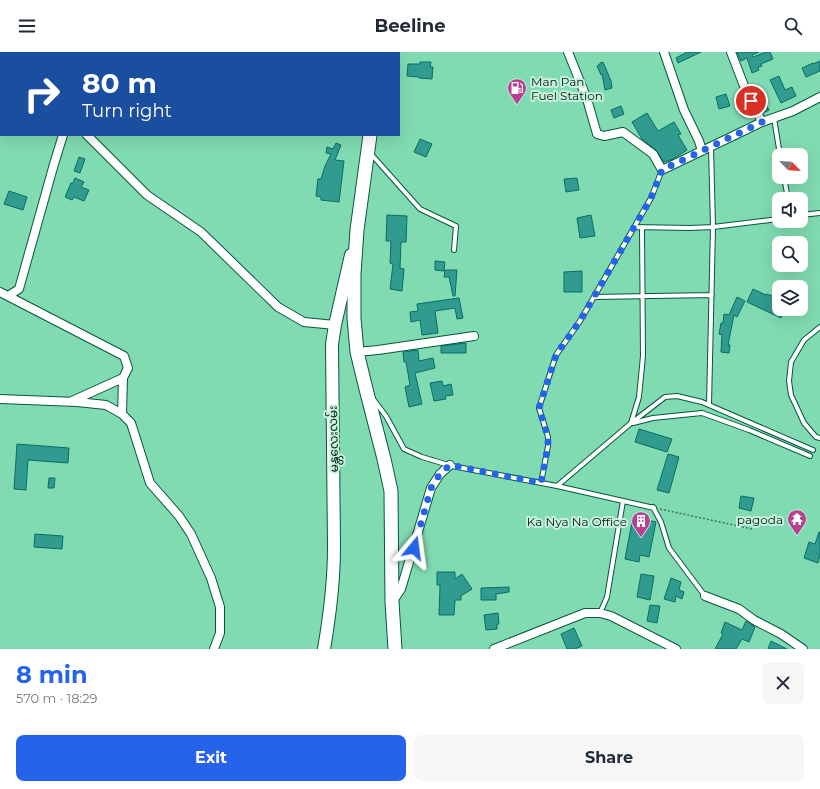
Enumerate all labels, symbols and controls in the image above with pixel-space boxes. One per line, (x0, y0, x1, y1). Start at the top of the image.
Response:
icon: menu (16, 15, 38, 37)
text: Beeline (374, 15, 446, 37)
icon: search (782, 15, 804, 37)
text: 80 m (82, 66, 157, 100)
icon: right (16, 68, 68, 120)
place label: Man Pan Fuel Station (531, 74, 603, 103)
fuel station icon: Man Pan Fuel Station (506, 77, 528, 105)
pin (734, 84, 768, 118)
icon: arrive (740, 90, 762, 112)
text: Turn right (82, 100, 172, 122)
north arrow (772, 148, 808, 184)
map controls (772, 148, 808, 316)
button: sound (772, 192, 808, 228)
button: search (772, 236, 808, 272)
button: layers (772, 280, 808, 316)
street label: မန္တလေးလမ်း (324, 406, 344, 472)
temple icon: pagoda (786, 508, 808, 536)
building icon: Ka Nya Na Office (630, 510, 652, 538)
place label: pagoda (737, 512, 783, 527)
place label: Ka Nya Na Office (527, 514, 627, 529)
position arrow (393, 527, 435, 569)
text: 8 min (16, 660, 88, 689)
button: close (762, 662, 804, 704)
text: 570 m · 18:29 (16, 690, 98, 706)
button: Exit (16, 735, 406, 781)
button: Share (414, 735, 804, 781)

